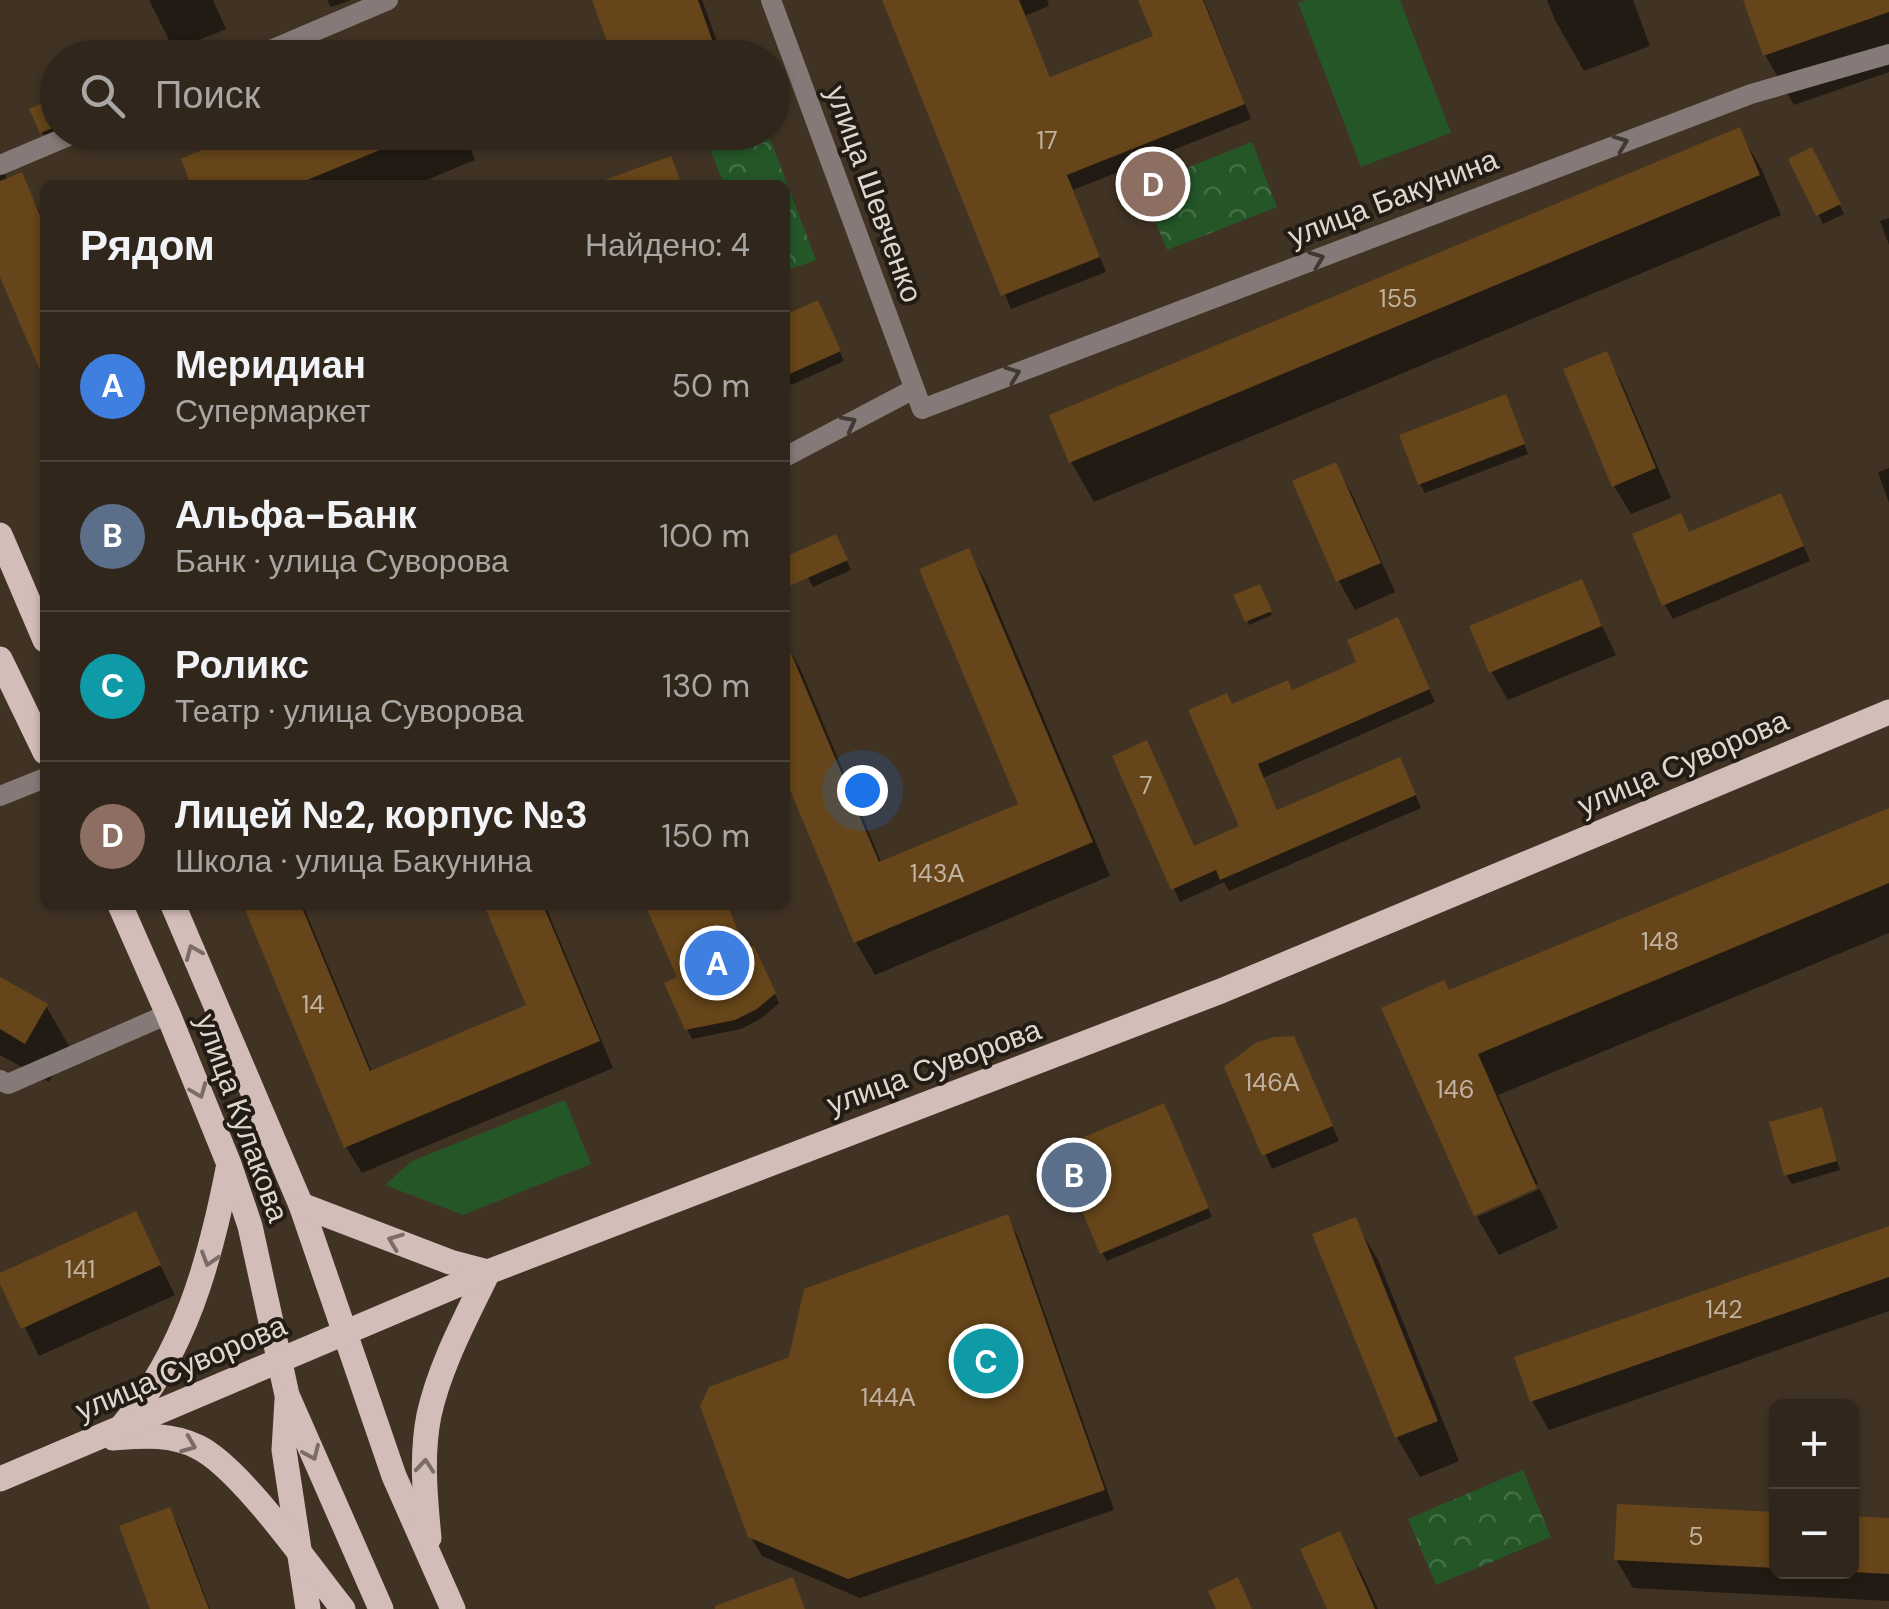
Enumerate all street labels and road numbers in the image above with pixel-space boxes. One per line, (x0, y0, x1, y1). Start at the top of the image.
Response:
street label: улица Шевченко (817, 80, 932, 308)
street label: улица Бакунина (1282, 139, 1504, 255)
street label: улица Суворова (1572, 701, 1794, 824)
street label: улица Кулакова (187, 1008, 298, 1228)
street label: улица Суворова (821, 1010, 1047, 1123)
street label: улица Суворова (70, 1306, 292, 1429)

